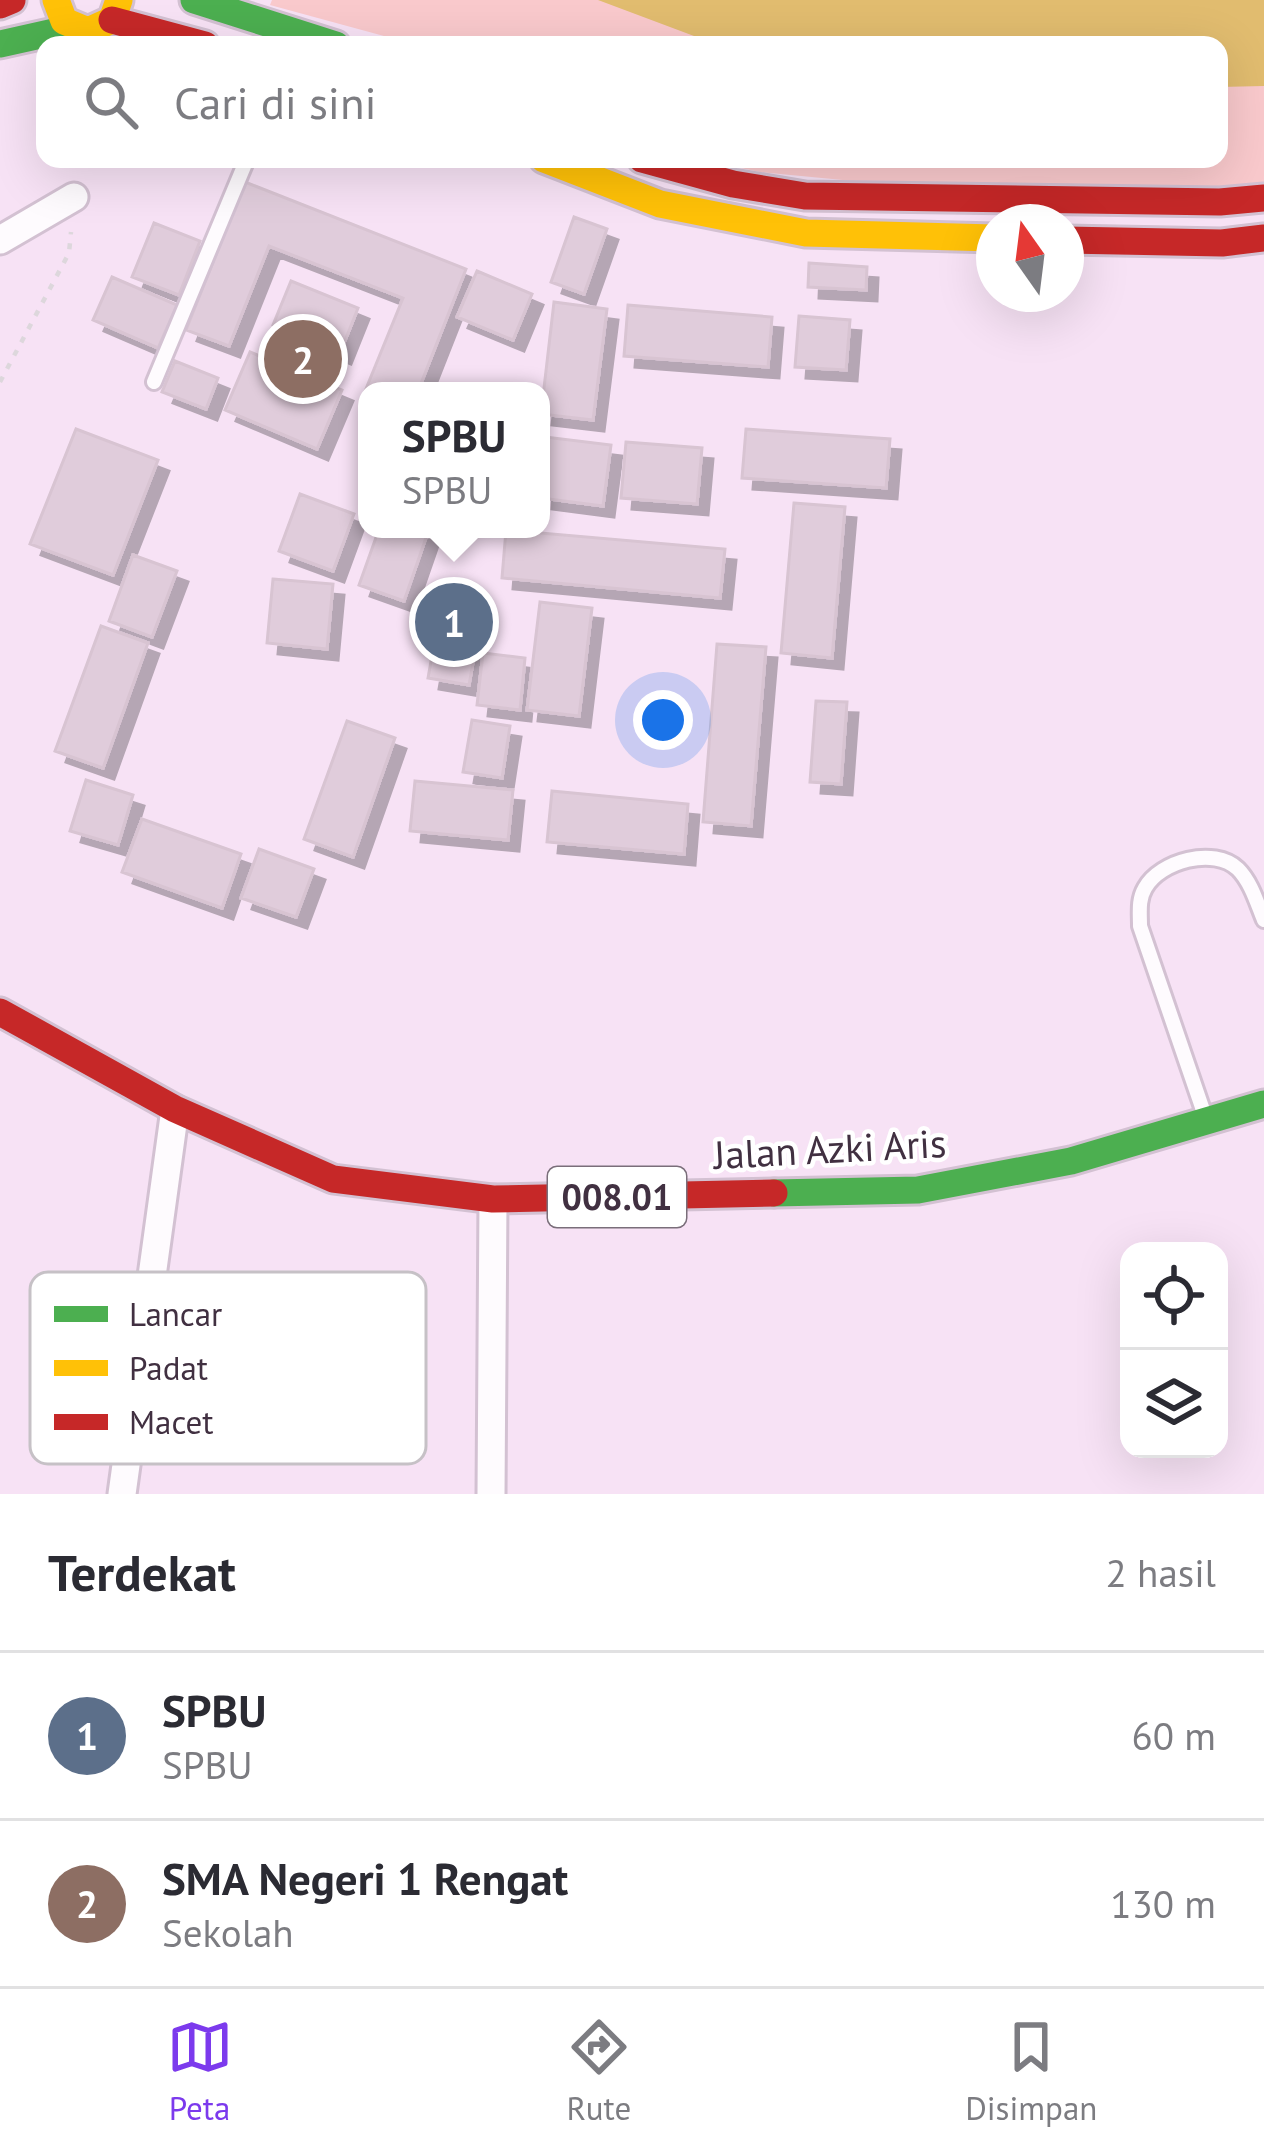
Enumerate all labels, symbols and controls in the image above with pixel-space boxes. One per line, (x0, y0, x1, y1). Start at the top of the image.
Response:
search box (36, 36, 1228, 168)
icon: search (78, 69, 144, 135)
text: Cari di sini (174, 73, 377, 131)
north arrow (976, 204, 1084, 312)
pin: 2 (264, 314, 342, 404)
popup (358, 382, 550, 538)
text: SPBU (402, 406, 506, 464)
text: SPBU (402, 464, 493, 515)
pin: 1 (415, 577, 493, 667)
your location (633, 690, 693, 750)
street label: Jalan Azki Aris (711, 1117, 947, 1180)
road number: 008.01 (548, 1167, 686, 1227)
map controls (1120, 1242, 1228, 1458)
button: locate (1120, 1242, 1228, 1350)
legend (30, 1272, 426, 1464)
text: Lancar (129, 1292, 222, 1335)
text: Padat (129, 1346, 208, 1389)
button: layers (1120, 1350, 1228, 1458)
text: Macet (129, 1400, 214, 1443)
text: Terdekat (48, 1539, 236, 1605)
text: 2 hasil (1105, 1547, 1216, 1598)
text: SPBU (162, 1681, 266, 1739)
text: 1 (76, 1710, 98, 1761)
text: 60 m (1131, 1710, 1216, 1761)
text: SPBU (162, 1739, 253, 1790)
text: SMA Negeri 1 Rengat (162, 1849, 568, 1907)
text: 2 (76, 1878, 98, 1929)
text: 130 m (1110, 1878, 1216, 1929)
text: Sekolah (162, 1907, 294, 1958)
tab: Peta (167, 2014, 233, 2129)
tab: Rute (566, 2014, 632, 2129)
tab: Disimpan (965, 2014, 1097, 2129)

